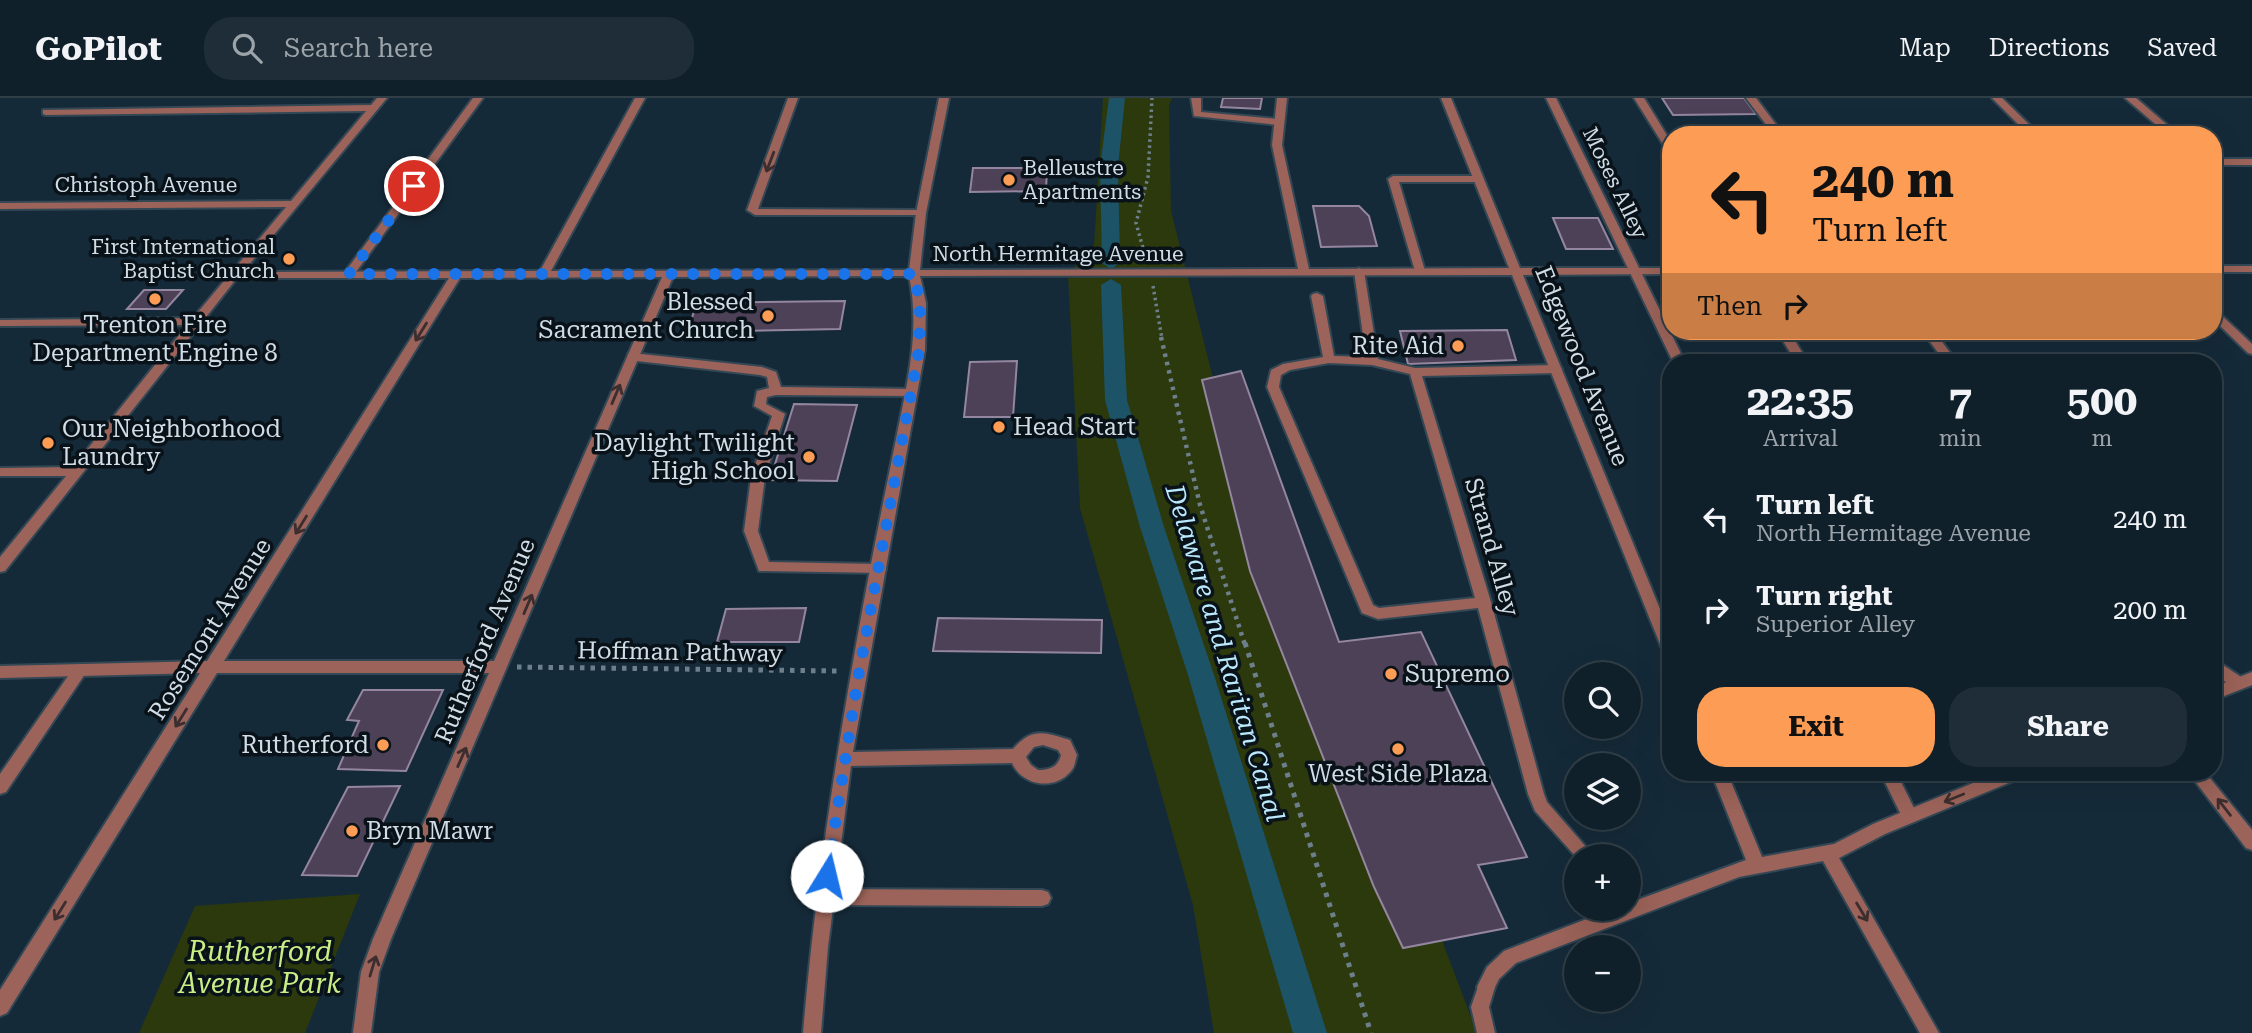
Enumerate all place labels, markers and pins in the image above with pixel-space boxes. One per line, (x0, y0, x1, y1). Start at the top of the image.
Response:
pin (384, 156, 444, 216)
place label: Belleustre Apartments (1023, 156, 1141, 204)
marker: Belleustre Apartments (1001, 172, 1017, 188)
place label: First International Baptist Church (91, 235, 276, 283)
marker: First International Baptist Church (281, 251, 297, 267)
place label: Blessed Sacrament Church (539, 288, 754, 344)
marker: Trenton Fire Department Engine 8 (147, 291, 163, 307)
marker: Blessed Sacrament Church (760, 308, 776, 324)
place label: Trenton Fire Department Engine 8 (32, 311, 278, 367)
place label: Rite Aid (1352, 332, 1444, 360)
marker: Rite Aid (1450, 338, 1466, 354)
place label: Head Start (1013, 413, 1136, 441)
place label: Our Neighborhood Laundry (62, 415, 281, 471)
marker: Head Start (991, 419, 1007, 435)
place label: Daylight Twilight High School (594, 429, 795, 485)
marker: Our Neighborhood Laundry (40, 435, 56, 451)
marker: Daylight Twilight High School (801, 449, 817, 465)
place label: Supremo (1405, 660, 1510, 688)
marker: Supremo (1383, 666, 1399, 682)
place label: Rutherford (241, 731, 369, 759)
marker: Rutherford (375, 737, 391, 753)
marker: West Side Plaza (1390, 741, 1406, 757)
place label: West Side Plaza (1308, 760, 1488, 788)
place label: Bryn Mawr (366, 817, 493, 845)
marker: Bryn Mawr (344, 823, 360, 839)

